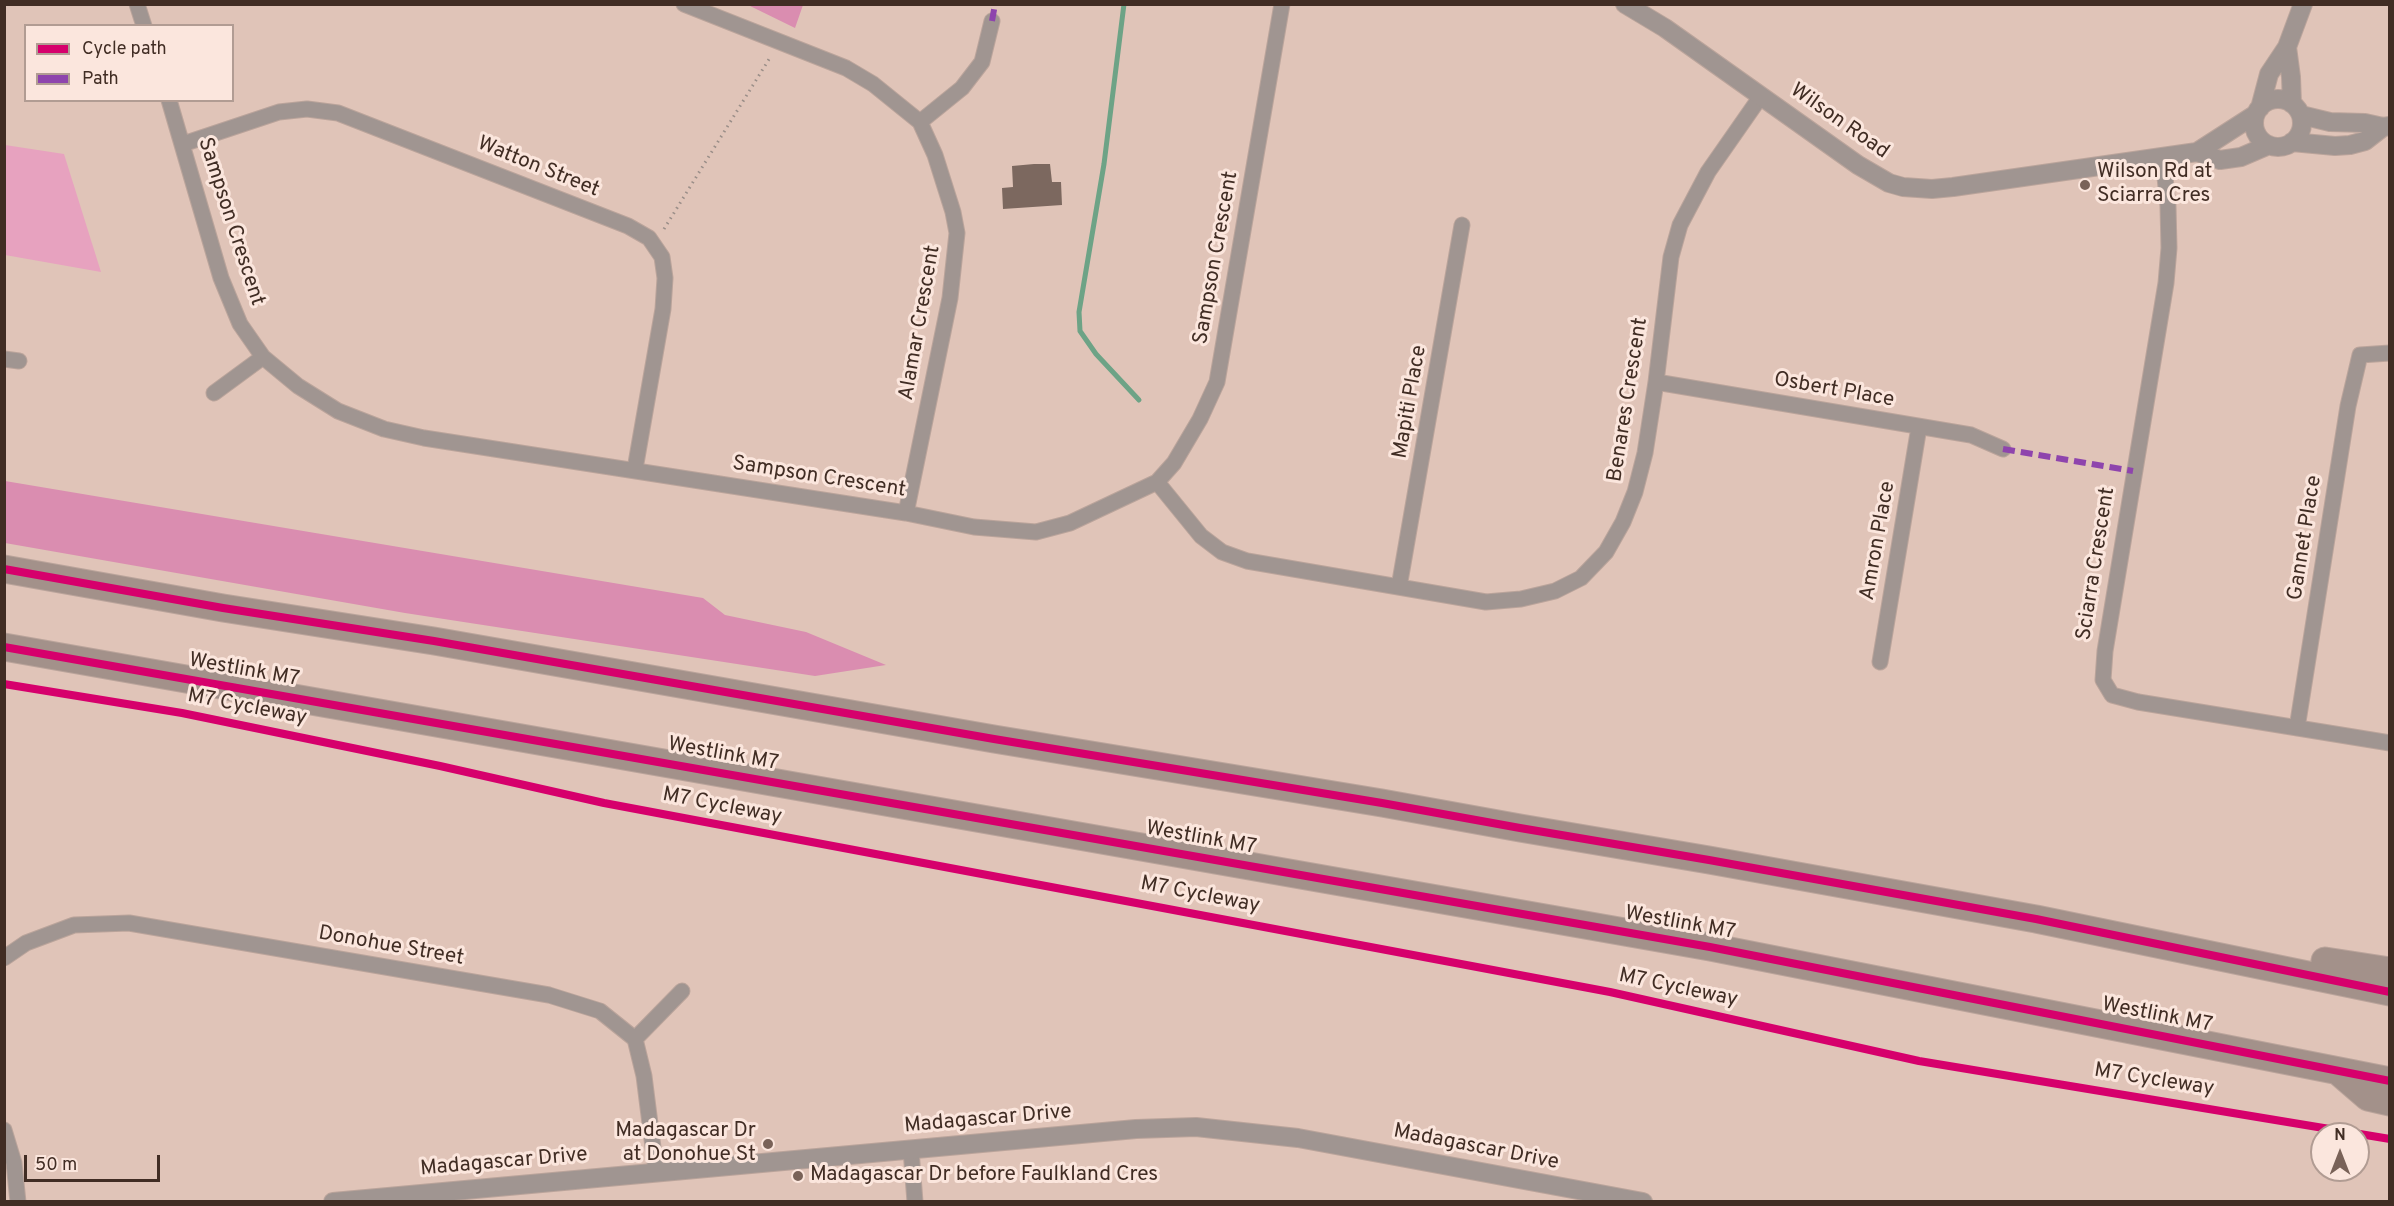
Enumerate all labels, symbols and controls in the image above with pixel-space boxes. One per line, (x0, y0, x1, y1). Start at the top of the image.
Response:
legend (24, 24, 234, 102)
text: Cycle path (82, 38, 167, 61)
text: Path (82, 68, 119, 91)
street label: Wilson Road (1785, 79, 1893, 165)
street label: Watton Street (473, 132, 603, 204)
street label: Sampson Crescent (191, 135, 269, 309)
place label: Wilson Rd at Sciarra Cres (2097, 160, 2212, 210)
street label: Sampson Crescent (1189, 170, 1245, 346)
marker: Wilson Rd at Sciarra Cres (2078, 178, 2092, 192)
street label: Alamar Crescent (895, 244, 947, 402)
street label: Benares Crescent (1604, 316, 1654, 484)
street label: Mapiti Place (1389, 343, 1433, 461)
street label: Osbert Place (1772, 368, 1896, 414)
street label: Sampson Crescent (731, 452, 907, 504)
street label: Gannet Place (2284, 474, 2328, 602)
street label: Amron Place (1856, 480, 1902, 602)
street label: Sciarra Crescent (2072, 486, 2122, 642)
street label: Westlink M7 (187, 649, 301, 693)
street label: M7 Cycleway (185, 684, 309, 732)
street label: Westlink M7 (666, 733, 780, 777)
street label: M7 Cycleway (660, 783, 784, 831)
street label: Westlink M7 (1144, 817, 1258, 861)
street label: M7 Cycleway (1138, 872, 1262, 920)
street label: Westlink M7 (1623, 902, 1737, 946)
street label: Donohue Street (316, 922, 466, 972)
street label: M7 Cycleway (1616, 964, 1740, 1014)
street label: Westlink M7 (2100, 993, 2214, 1039)
street label: M7 Cycleway (2092, 1059, 2216, 1103)
street label: Madagascar Drive (903, 1100, 1073, 1140)
place label: Madagascar Dr at Donohue St (615, 1119, 756, 1169)
street label: Madagascar Drive (1391, 1120, 1561, 1176)
north arrow (2310, 1122, 2370, 1182)
text: N (2334, 1126, 2346, 1146)
marker: Madagascar Dr at Donohue St (761, 1137, 775, 1151)
scale bar (27, 1143, 164, 1181)
street label: Madagascar Drive (419, 1143, 589, 1183)
text: 50 m (35, 1154, 77, 1177)
place label: Madagascar Dr before Faulkland Cres (810, 1163, 1158, 1189)
marker: Madagascar Dr before Faulkland Cres (791, 1169, 805, 1183)

